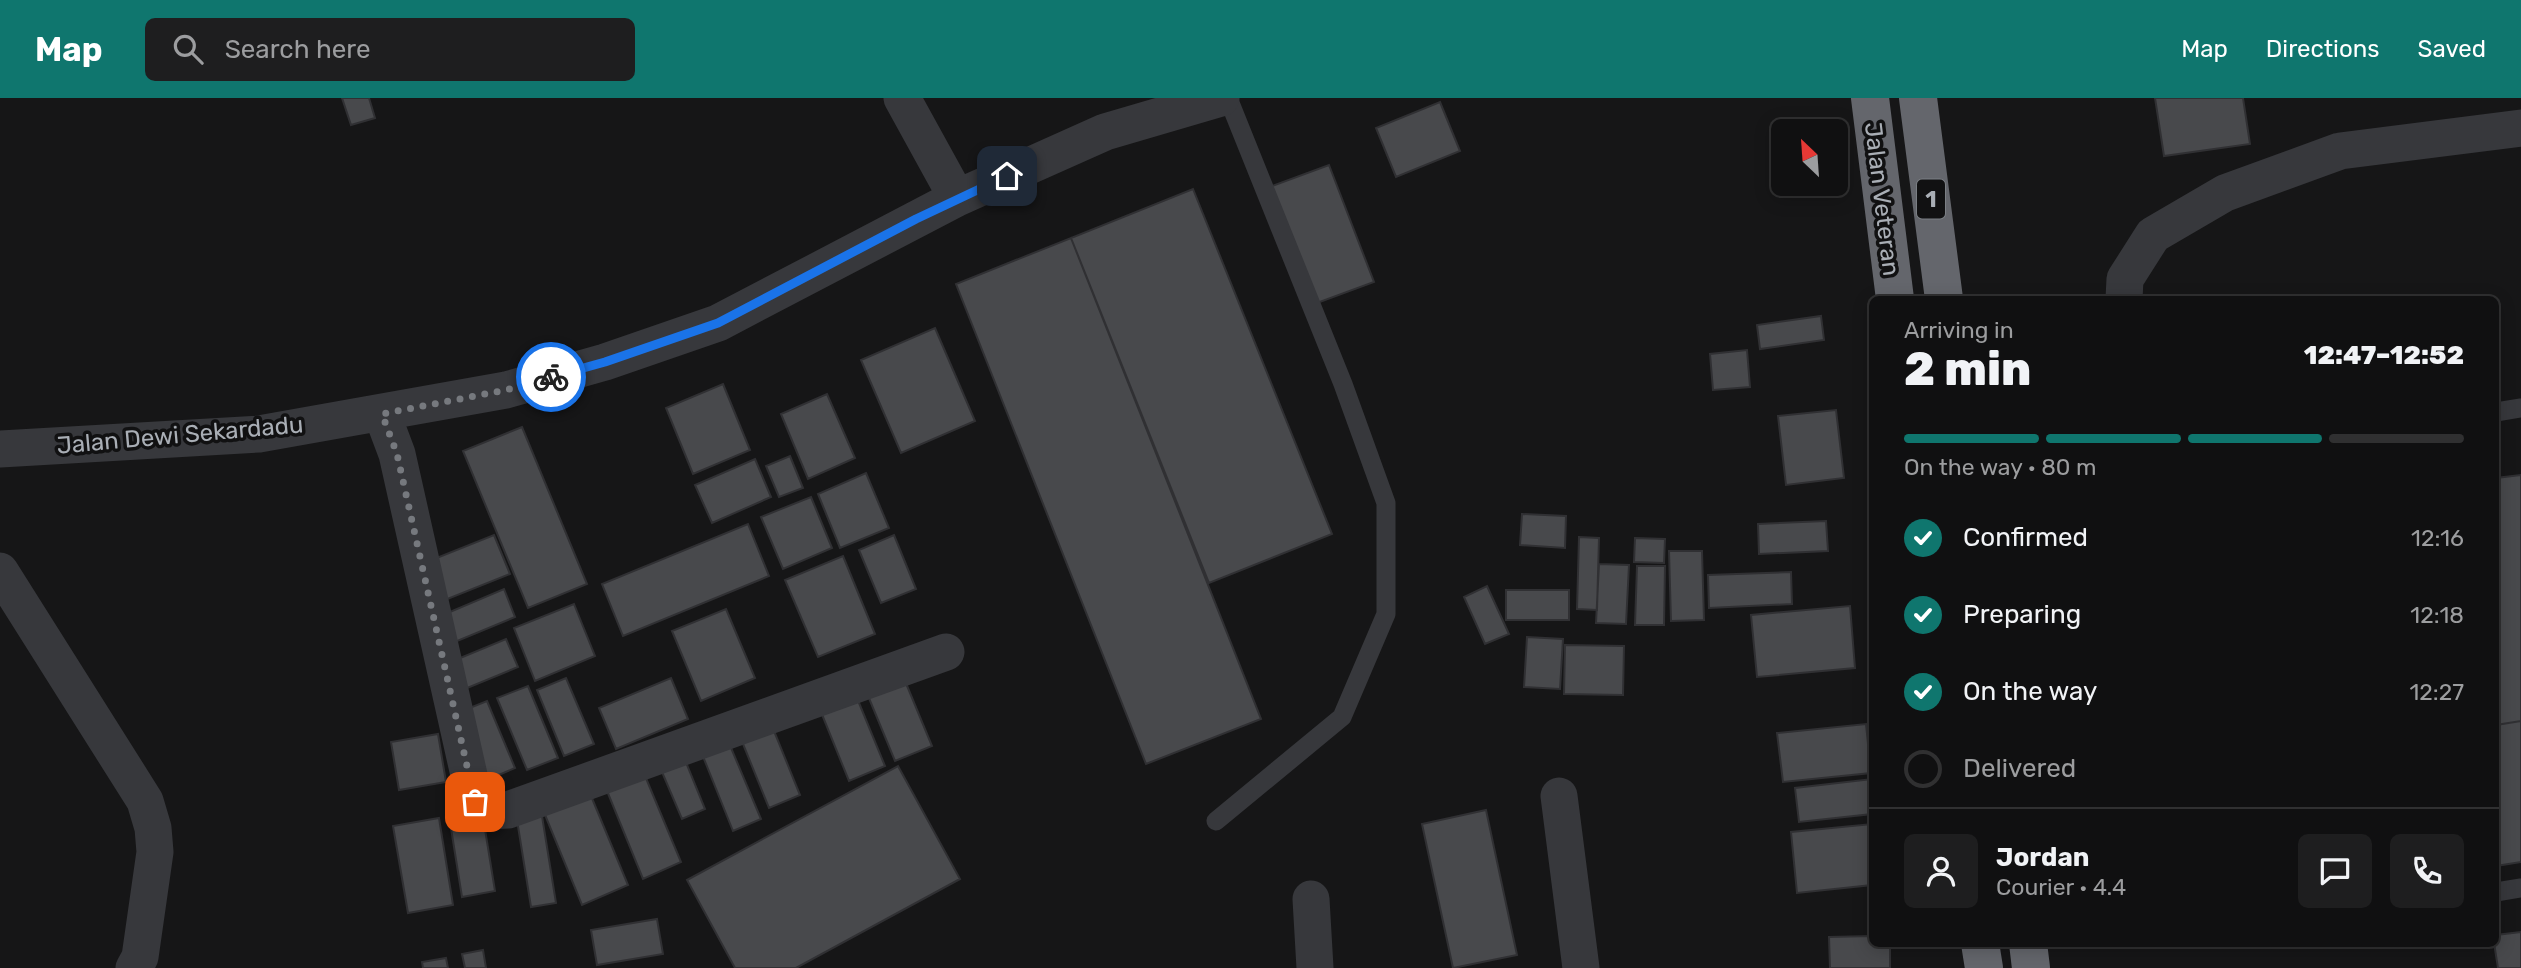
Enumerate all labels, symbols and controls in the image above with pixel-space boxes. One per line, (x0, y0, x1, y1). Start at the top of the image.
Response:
search box (145, 18, 635, 81)
text: Map (35, 30, 103, 69)
icon: search (169, 30, 207, 68)
text: Search here (225, 34, 370, 65)
text: Map (2181, 35, 2228, 63)
text: Directions (2266, 35, 2379, 63)
text: Saved (2417, 35, 2486, 63)
north arrow (1771, 119, 1848, 196)
map controls (1771, 119, 1848, 196)
street label: Jalan Veteran (1859, 121, 1905, 277)
pin (977, 146, 1037, 206)
icon: home (988, 157, 1026, 195)
road number: 1 (1917, 180, 1945, 218)
text: Arriving in (1904, 316, 2014, 344)
text: 12:47–12:52 (2304, 340, 2464, 371)
courier (516, 342, 586, 412)
text: 2 min (1904, 342, 2031, 397)
icon: bike (532, 358, 570, 396)
street label: Jalan Dewi Sekardadu (56, 410, 304, 460)
text: On the way · 80 m (1904, 453, 2096, 481)
icon: check (1904, 519, 1942, 557)
text: Confirmed (1963, 522, 2088, 553)
text: 12:16 (2411, 524, 2464, 552)
icon: check (1904, 596, 1942, 634)
text: Preparing (1963, 599, 2081, 630)
text: 12:18 (2410, 601, 2464, 629)
icon: check (1904, 673, 1942, 711)
text: On the way (1963, 676, 2097, 707)
text: 12:27 (2409, 678, 2464, 706)
text: Delivered (1963, 753, 2076, 784)
pin (445, 772, 505, 832)
icon: bag (456, 783, 494, 821)
button: person (1904, 834, 1978, 908)
button: chat (2298, 834, 2372, 908)
button: phone (2390, 834, 2464, 908)
text: Jordan (1996, 842, 2089, 873)
text: Courier · 4.4 (1996, 873, 2126, 901)

